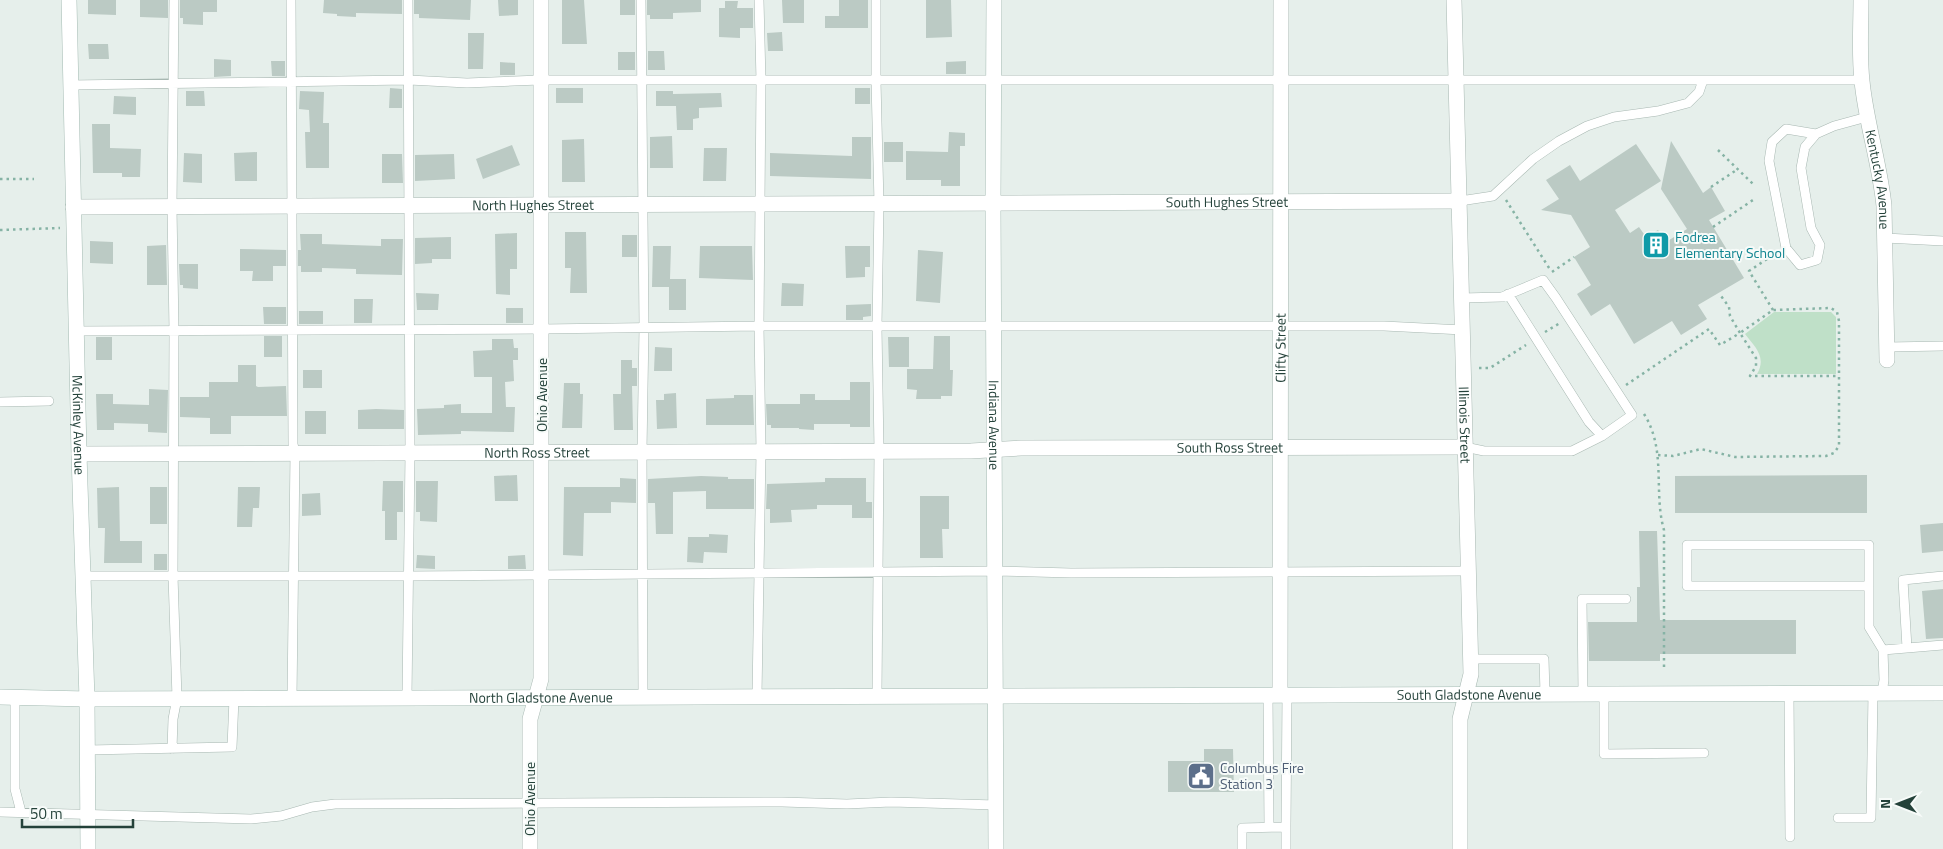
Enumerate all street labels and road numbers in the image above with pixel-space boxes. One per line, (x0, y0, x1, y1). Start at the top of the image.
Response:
street label: Kentucky Avenue (1860, 127, 1895, 230)
street label: South Hughes Street (1166, 191, 1288, 212)
street label: North Hughes Street (472, 194, 594, 215)
street label: Clifty Street (1269, 313, 1291, 383)
street label: Ohio Avenue (531, 358, 552, 432)
street label: McKinley Avenue (67, 375, 91, 475)
street label: Indiana Avenue (984, 380, 1005, 470)
street label: Illinois Street (1454, 386, 1477, 464)
street label: South Ross Street (1177, 436, 1283, 458)
street label: North Ross Street (484, 441, 590, 463)
street label: South Gladstone Avenue (1397, 683, 1541, 705)
street label: North Gladstone Avenue (469, 686, 613, 708)
street label: Ohio Avenue (519, 762, 540, 836)

